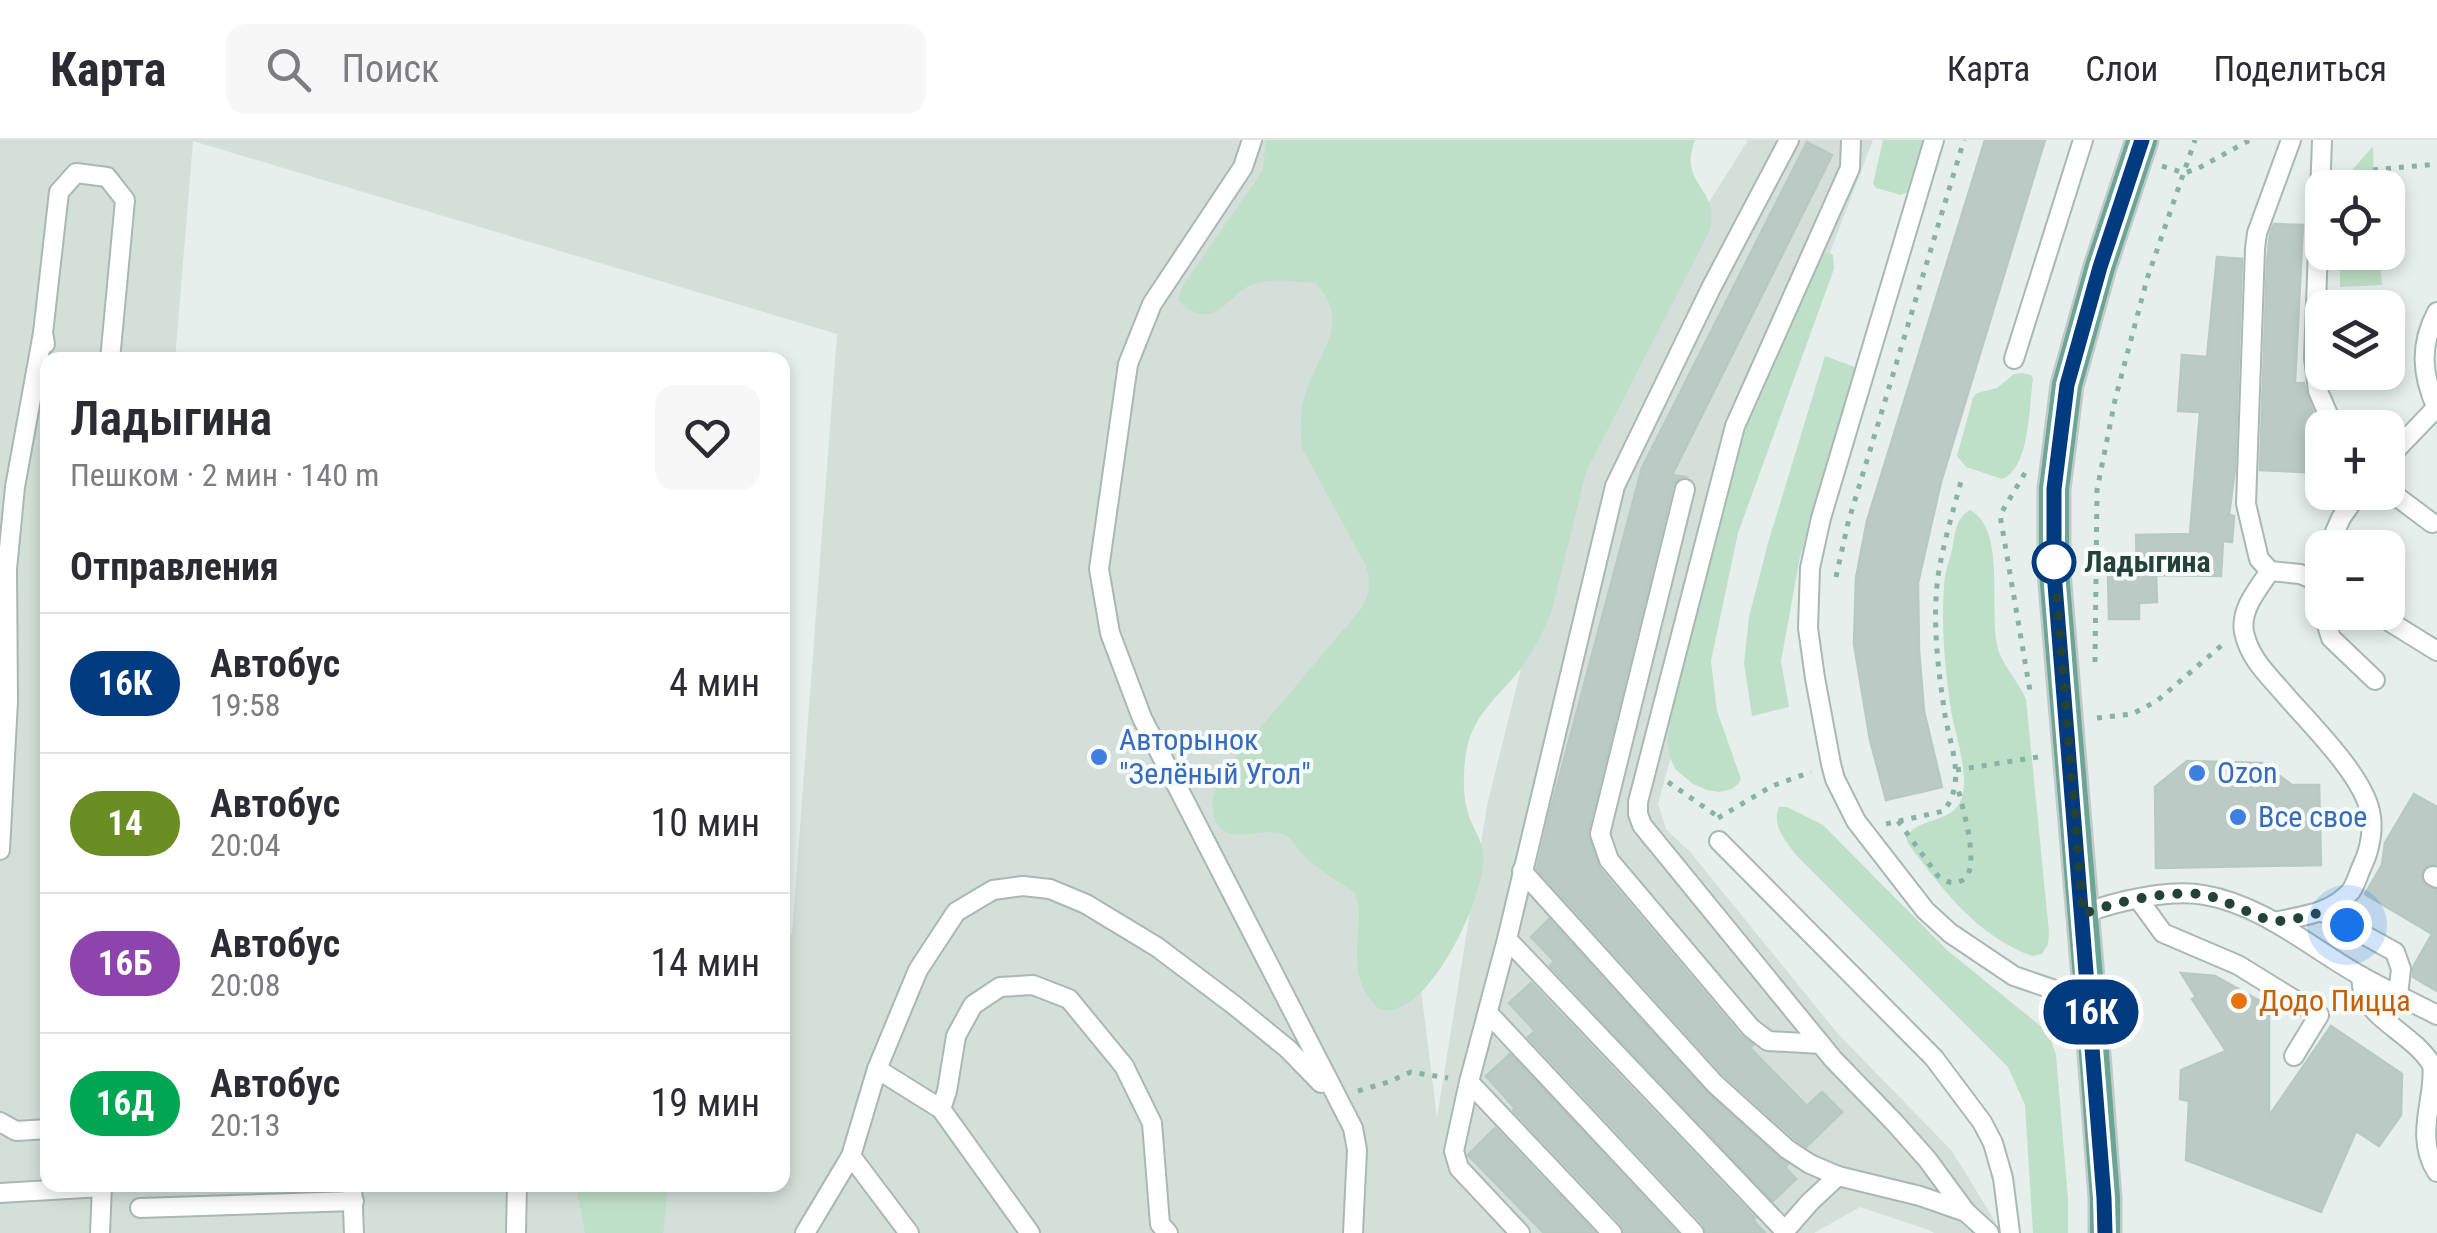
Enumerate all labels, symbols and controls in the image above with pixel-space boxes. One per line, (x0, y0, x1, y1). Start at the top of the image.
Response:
search box (226, 24, 926, 114)
text: Карта (50, 41, 166, 98)
icon: search (261, 42, 316, 97)
text: Поиск (341, 47, 439, 91)
text: Карта (1947, 49, 2030, 90)
text: Слои (2085, 49, 2158, 90)
text: Поделиться (2213, 49, 2387, 90)
map controls (2305, 170, 2405, 630)
button: locate (2305, 170, 2405, 270)
button: layers (2305, 290, 2405, 390)
button: heart (655, 385, 760, 490)
text: Ладыгина (70, 390, 272, 447)
button: + (2305, 410, 2405, 510)
text: Пешком · 2 мин · 140 m (70, 456, 379, 494)
button: − (2305, 530, 2405, 630)
marker: Ладыгина (2033, 541, 2075, 583)
place label: Ладыгина (2084, 544, 2211, 579)
text: Отправления (70, 545, 279, 589)
text: Автобус (210, 642, 340, 686)
text: 4 мин (669, 661, 760, 705)
text: 16К (97, 663, 153, 704)
text: 19:58 (210, 686, 281, 724)
place label: Авторынок "Зелёный Угол" (1119, 722, 1311, 791)
marker: Авторынок "Зелёный Угол" (1088, 746, 1110, 768)
place label: Ozon (2217, 755, 2278, 790)
marker: Ozon (2186, 762, 2208, 784)
text: Автобус (210, 782, 340, 826)
place label: Все свое (2258, 799, 2367, 834)
text: 10 мин (651, 801, 760, 845)
text: 14 (107, 803, 143, 844)
marker: Все свое (2227, 806, 2249, 828)
text: 20:04 (210, 826, 281, 864)
your location (2322, 900, 2372, 950)
text: Автобус (210, 922, 340, 966)
text: 14 мин (651, 941, 760, 985)
text: 16Б (98, 943, 152, 984)
text: 20:08 (210, 966, 281, 1004)
line badge: 16К (2034, 980, 2148, 1044)
place label: Додо Пицца (2259, 983, 2411, 1018)
marker: Додо Пицца (2228, 990, 2250, 1012)
text: 16К (2063, 992, 2119, 1033)
text: Автобус (210, 1062, 340, 1106)
text: 19 мин (651, 1081, 760, 1125)
text: 16Д (96, 1083, 154, 1124)
text: 20:13 (210, 1106, 281, 1144)

